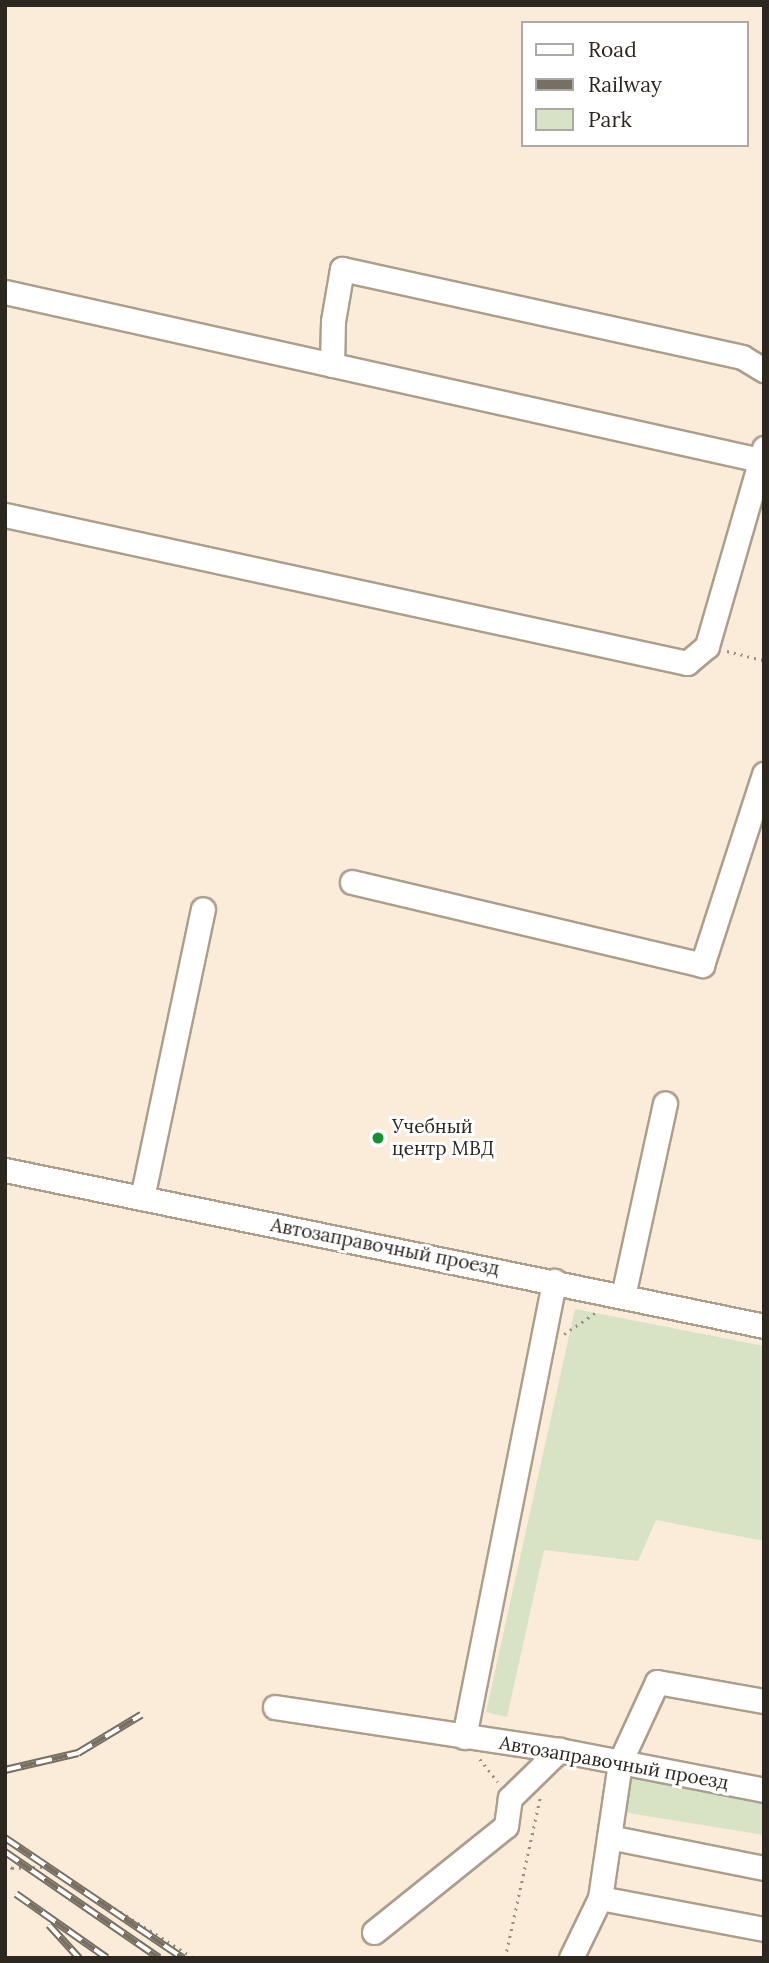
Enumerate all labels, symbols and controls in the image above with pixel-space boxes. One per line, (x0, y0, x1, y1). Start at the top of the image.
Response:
legend (520, 21, 748, 147)
text: Road (588, 36, 637, 63)
text: Railway (588, 71, 662, 98)
text: Park (588, 106, 632, 133)
place label: Учебный центр МВД (392, 1116, 494, 1160)
marker: Учебный центр МВД (370, 1130, 386, 1146)
street label: Автозаправочный проезд (269, 1214, 501, 1280)
street label: Автозаправочный проезд (498, 1732, 730, 1794)

